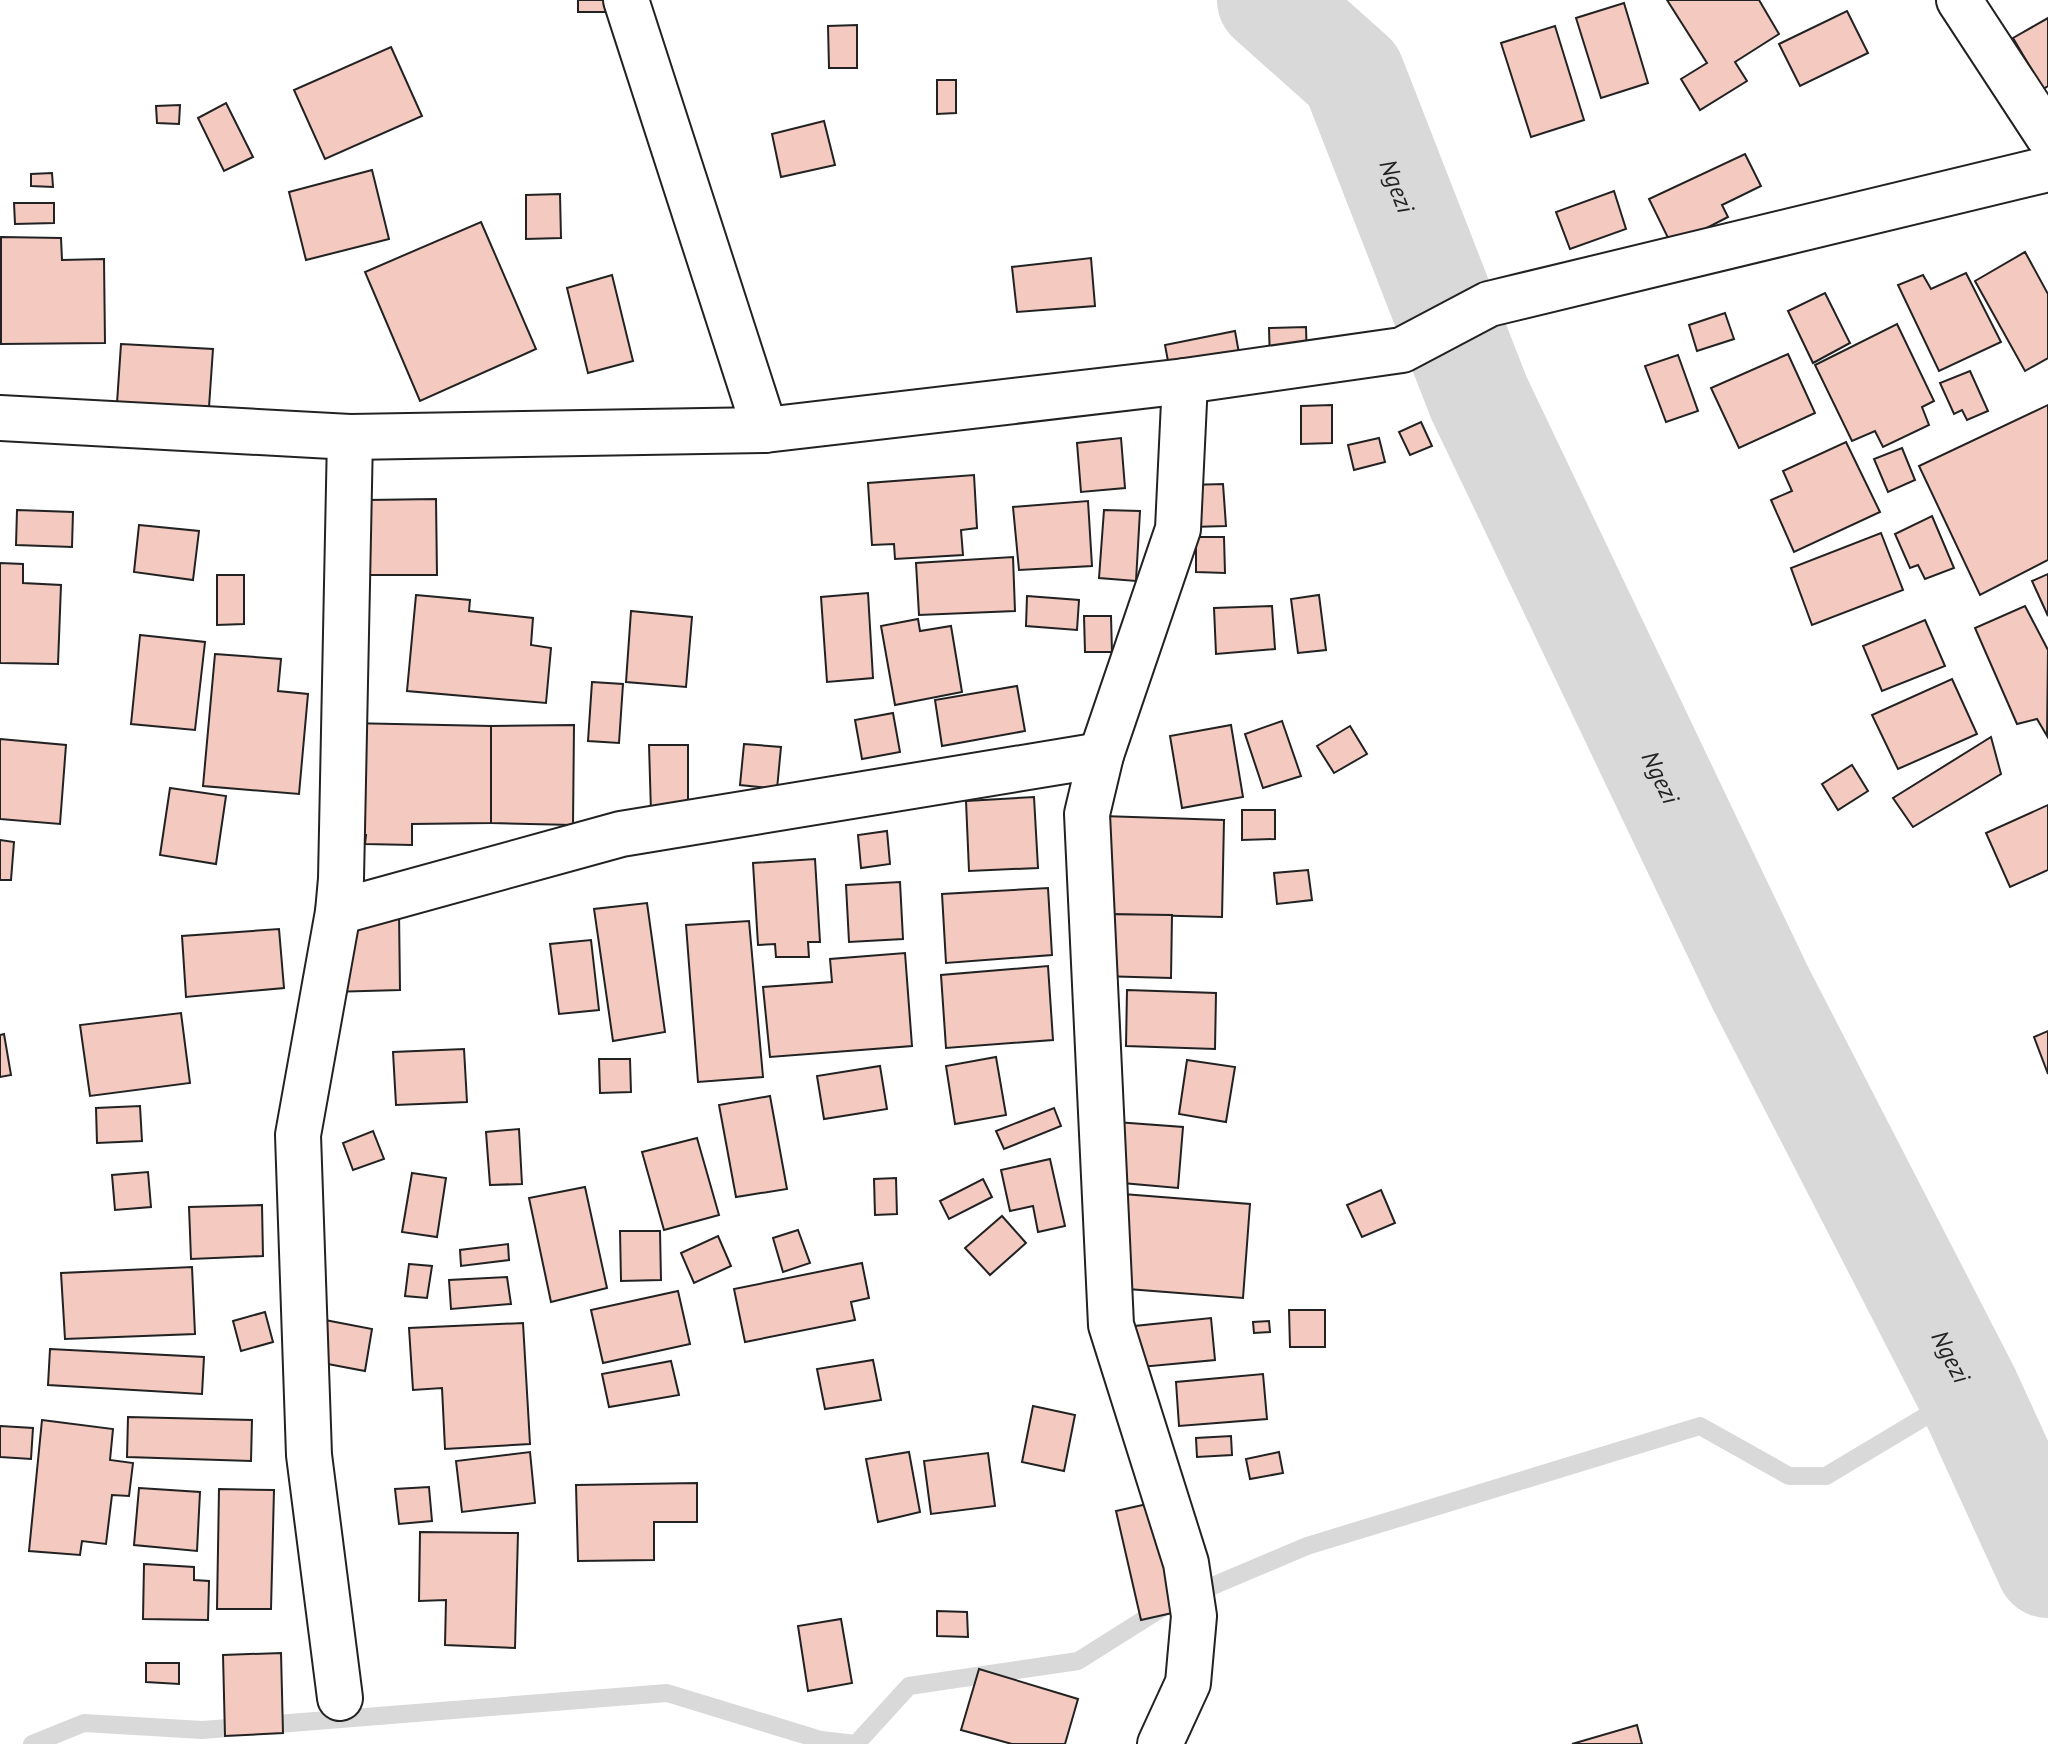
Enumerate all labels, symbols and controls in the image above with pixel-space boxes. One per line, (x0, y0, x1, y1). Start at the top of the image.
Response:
water label: Ngezi (1372, 155, 1422, 218)
water label: Ngezi (1635, 746, 1687, 810)
water label: Ngezi (1925, 1325, 1978, 1389)

